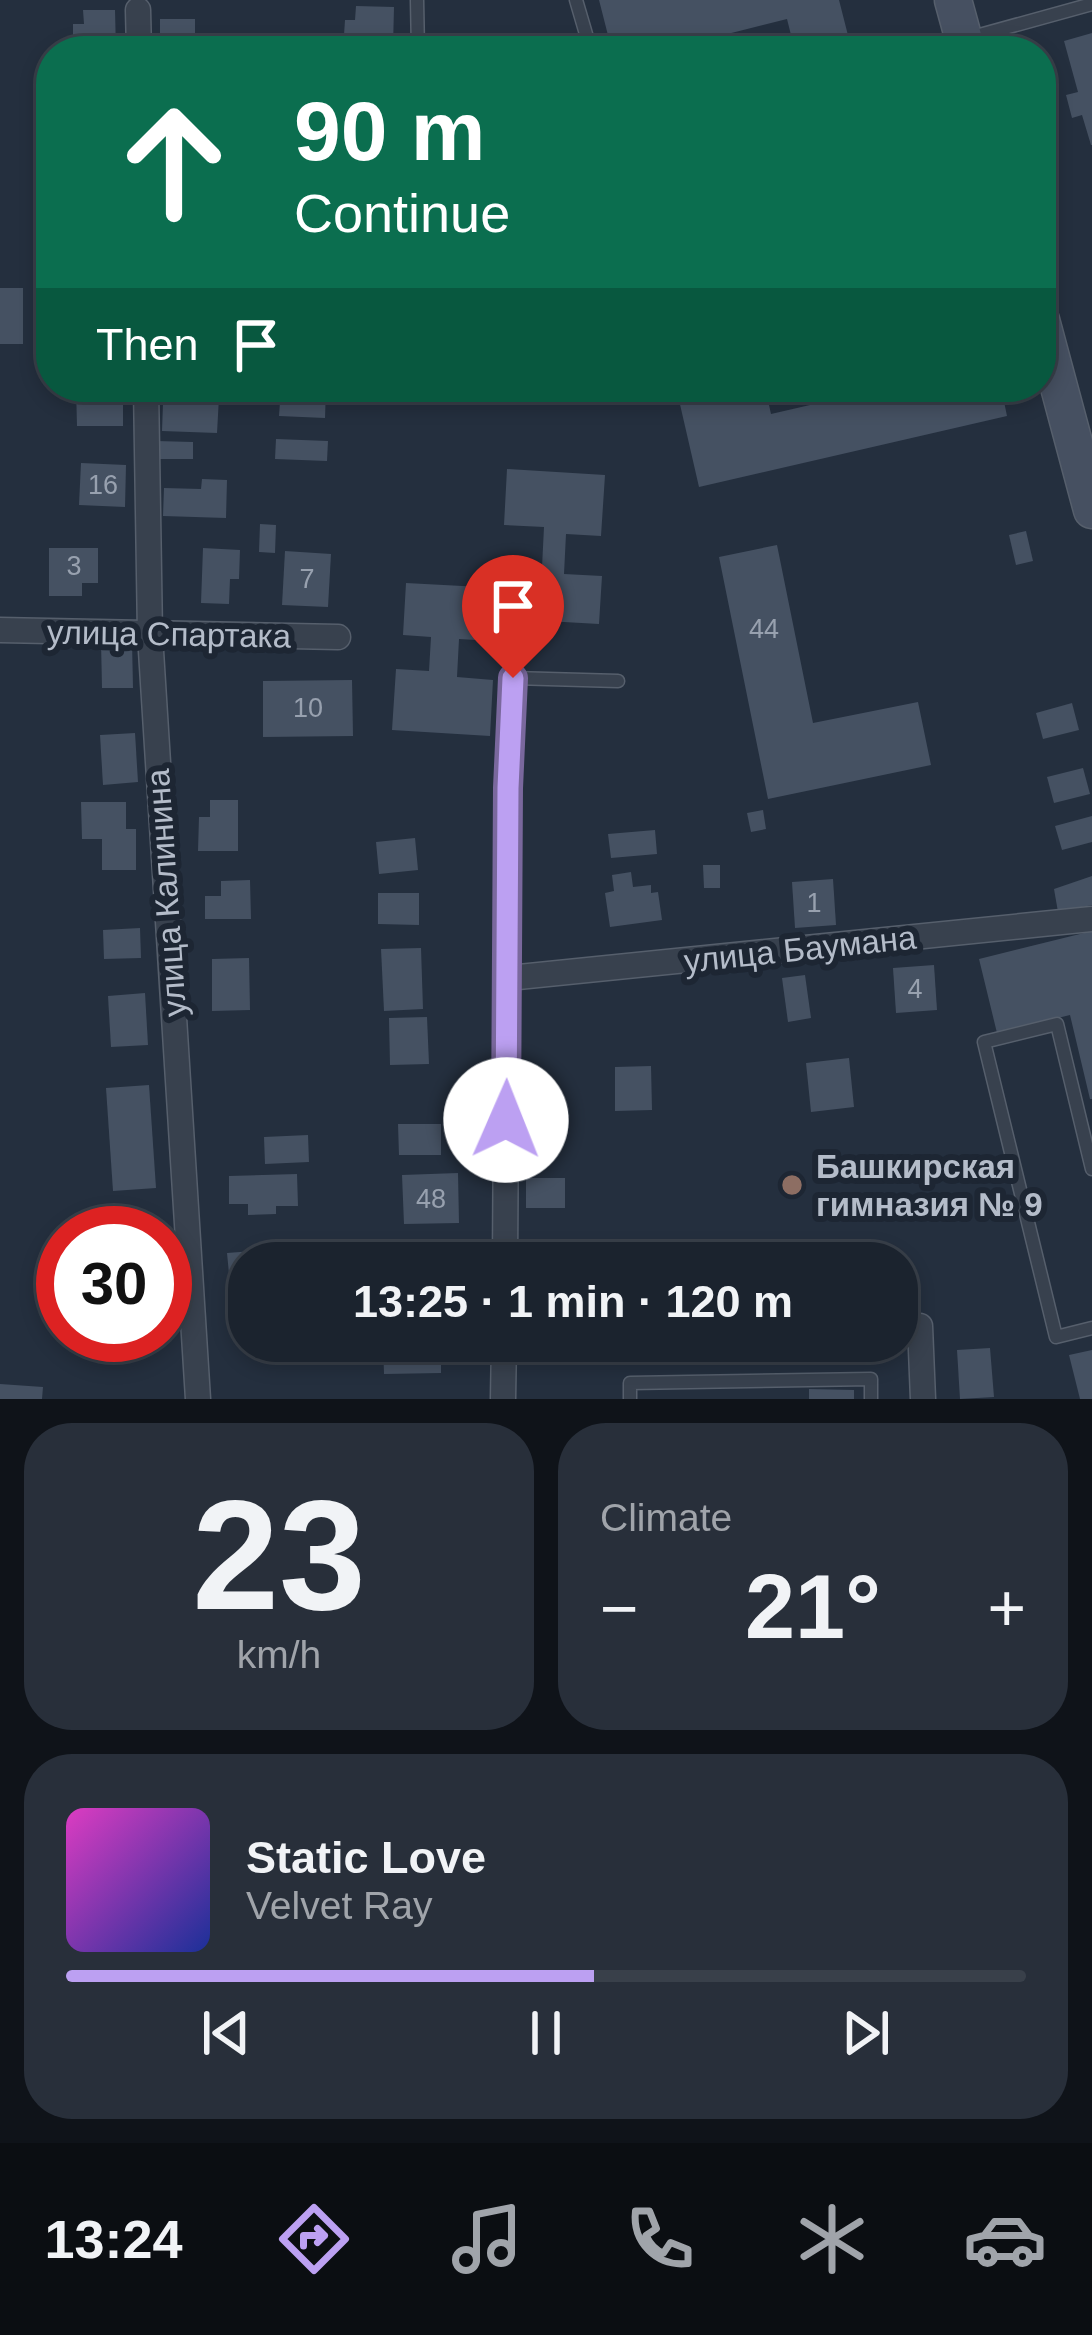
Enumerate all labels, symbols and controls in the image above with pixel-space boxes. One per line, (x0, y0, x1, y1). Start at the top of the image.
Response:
icon: ahead (96, 84, 252, 240)
text: 90 m (294, 84, 485, 178)
text: Continue (294, 183, 510, 243)
icon: arrive (223, 312, 289, 378)
text: Then (96, 319, 199, 370)
house number: 16 (88, 470, 118, 500)
house number: 3 (66, 551, 82, 581)
pin (462, 555, 564, 678)
house number: 7 (299, 564, 315, 594)
icon: arrive (480, 573, 546, 639)
street label: улица Спартака (47, 613, 292, 655)
house number: 44 (749, 614, 779, 644)
house number: 10 (293, 693, 323, 723)
street label: улица Калинина (139, 767, 193, 1018)
house number: 1 (806, 888, 822, 918)
street label: улица Баумана (682, 918, 919, 980)
house number: 4 (907, 974, 923, 1004)
position arrow (443, 1057, 569, 1183)
place label: Башкирская гимназия № 9 (816, 1148, 1043, 1223)
marker: Башкирская гимназия № 9 (779, 1172, 805, 1198)
house number: 48 (416, 1184, 446, 1214)
speed limit sign: 30 (36, 1206, 192, 1362)
text: 13:25 · 1 min · 120 m (353, 1276, 793, 1327)
text: 23 (192, 1468, 366, 1642)
text: Climate (600, 1496, 732, 1539)
text: 21° (745, 1557, 881, 1657)
text: − (600, 1571, 639, 1645)
text: + (987, 1571, 1026, 1645)
text: km/h (237, 1633, 321, 1676)
text: Static Love (246, 1832, 486, 1883)
text: Velvet Ray (246, 1884, 432, 1927)
icon: previous (193, 2000, 259, 2066)
icon: pause (513, 2000, 579, 2066)
icon: next (833, 2000, 899, 2066)
icon: directions (272, 2197, 356, 2281)
icon: music (445, 2197, 529, 2281)
icon: phone (618, 2197, 702, 2281)
icon: climate (790, 2197, 874, 2281)
icon: car (963, 2197, 1047, 2281)
text: 13:24 (44, 2209, 183, 2269)

